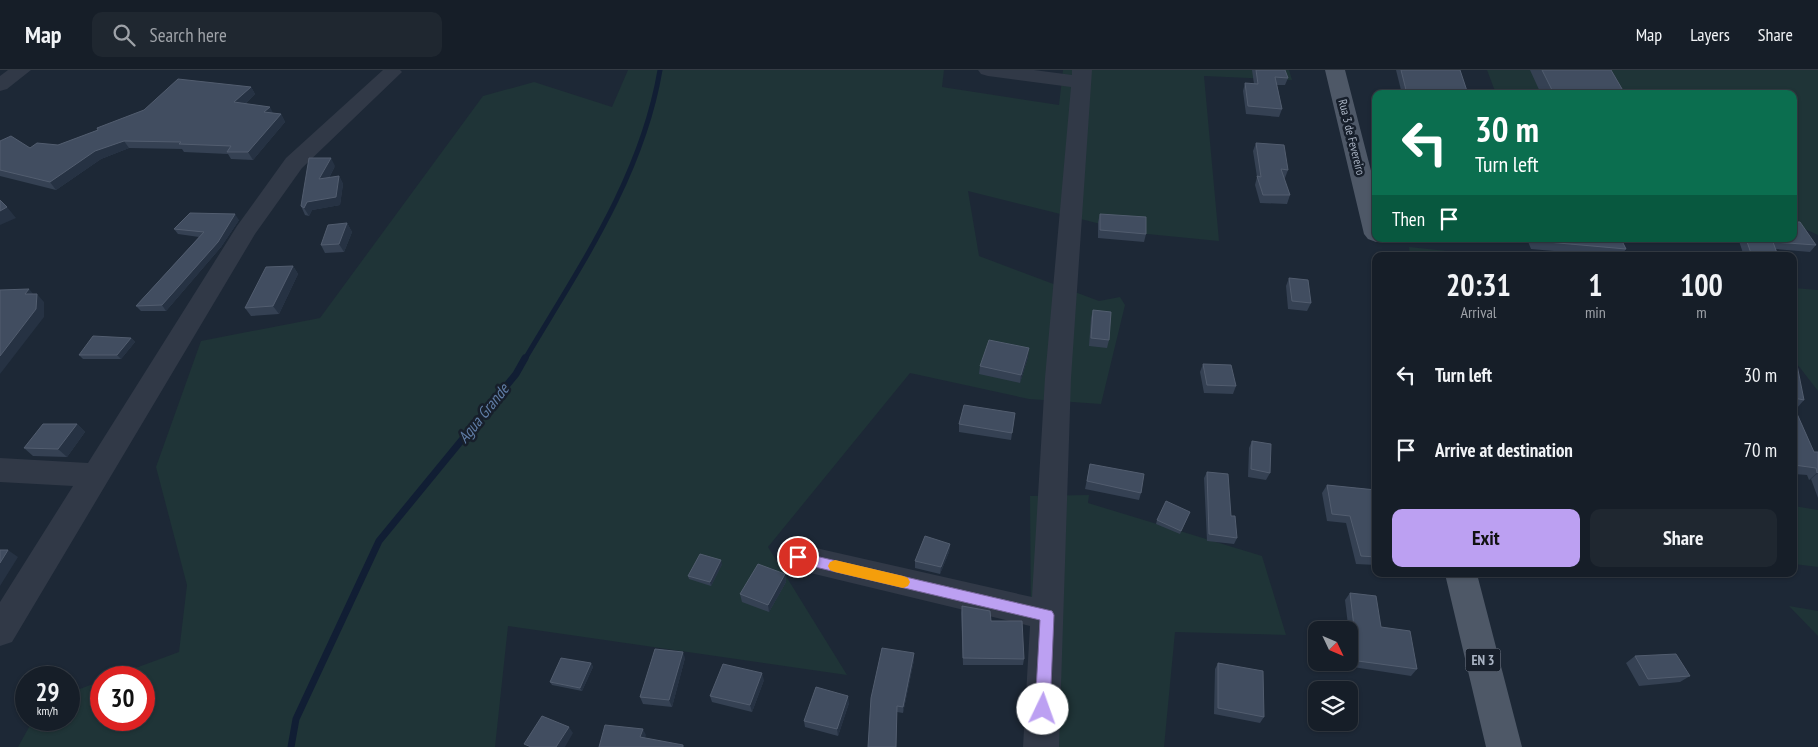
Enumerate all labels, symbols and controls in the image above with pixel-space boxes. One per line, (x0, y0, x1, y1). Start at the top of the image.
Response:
search box (92, 12, 442, 57)
text: Map (25, 19, 62, 50)
icon: search (110, 21, 138, 49)
text: Search here (150, 23, 227, 47)
text: Map (1636, 23, 1662, 46)
text: Layers (1690, 23, 1730, 46)
text: Share (1758, 23, 1793, 46)
street label: Rua 3 de Fevereiro (1335, 98, 1369, 176)
text: 30 m (1475, 106, 1539, 152)
icon: left (1392, 110, 1457, 175)
text: Turn left (1475, 150, 1539, 178)
icon: arrive (1435, 205, 1463, 233)
text: Then (1392, 207, 1425, 231)
text: 20:31 (1446, 265, 1511, 304)
text: 1 (1588, 265, 1603, 304)
text: 100 (1680, 265, 1723, 304)
text: Arrival (1460, 302, 1497, 322)
text: min (1585, 302, 1606, 322)
text: m (1696, 302, 1707, 322)
icon: left (1392, 361, 1420, 389)
text: Turn left (1435, 363, 1492, 387)
text: 30 m (1744, 363, 1777, 387)
water label: Agua Grande (453, 378, 514, 447)
icon: arrive (1392, 436, 1420, 464)
text: Arrive at destination (1435, 438, 1573, 462)
text: 70 m (1744, 438, 1777, 462)
button: Exit (1392, 509, 1580, 567)
button: Share (1590, 509, 1777, 567)
pin (777, 536, 819, 578)
icon: arrive (784, 543, 812, 571)
north arrow (1308, 621, 1358, 671)
map controls (1308, 621, 1358, 731)
road number: EN 3 (1466, 648, 1500, 672)
speed limit sign: 30 (90, 666, 155, 731)
text: 29 (36, 676, 59, 708)
button: layers (1308, 681, 1358, 731)
position arrow (1016, 682, 1068, 734)
text: km/h (37, 703, 58, 718)

